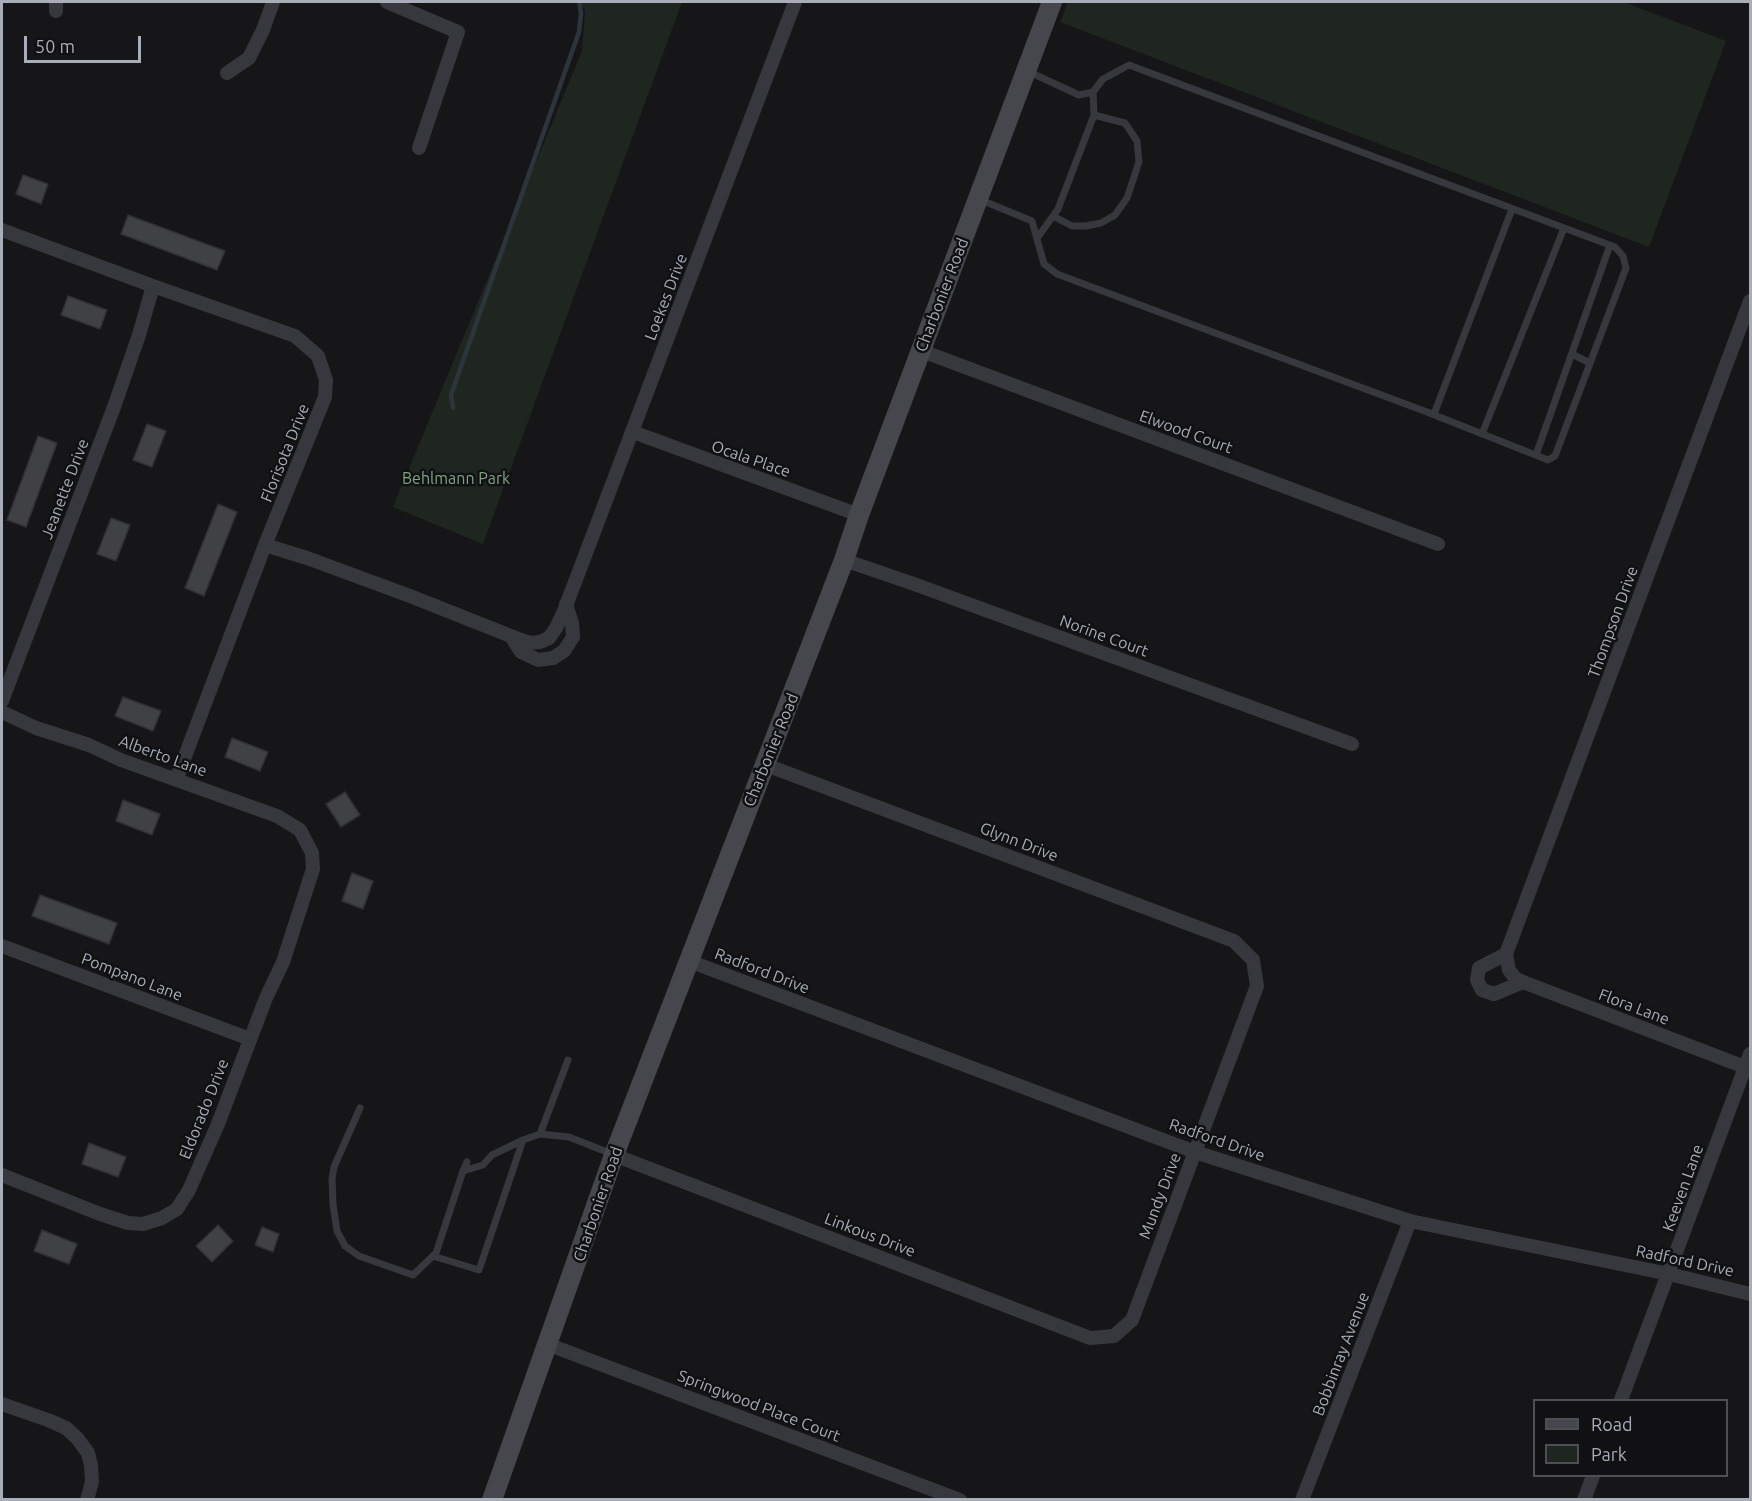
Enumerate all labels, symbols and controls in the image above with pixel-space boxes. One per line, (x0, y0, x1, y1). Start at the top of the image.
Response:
scale bar (27, 24, 144, 62)
text: 50 m (35, 36, 75, 56)
street label: Charbonier Road (911, 235, 973, 355)
street label: Loekes Drive (641, 251, 691, 343)
street label: Florisota Drive (257, 401, 313, 505)
street label: Elwood Court (1137, 406, 1235, 458)
street label: Jeanette Drive (37, 436, 93, 542)
street label: Ocala Place (709, 437, 793, 481)
park label: Behlmann Park (402, 469, 510, 489)
street label: Thompson Drive (1584, 564, 1642, 680)
street label: Norine Court (1057, 611, 1151, 661)
street label: Charbonier Road (740, 691, 802, 809)
street label: Alberto Lane (116, 731, 210, 781)
street label: Glynn Drive (977, 818, 1061, 866)
street label: Radford Drive (712, 944, 812, 998)
street label: Pompano Lane (79, 949, 185, 1005)
street label: Flora Lane (1596, 985, 1672, 1029)
street label: Eldorado Drive (175, 1056, 233, 1162)
street label: Radford Drive (1167, 1115, 1267, 1165)
street label: Keeven Lane (1658, 1142, 1708, 1234)
street label: Charbonier Road (569, 1144, 627, 1264)
street label: Mundy Drive (1135, 1150, 1185, 1242)
street label: Linkous Drive (822, 1209, 918, 1261)
street label: Radford Drive (1634, 1241, 1736, 1281)
street label: Bobbinray Avenue (1309, 1290, 1373, 1418)
street label: Springwood Place Court (675, 1366, 843, 1446)
legend (1533, 1399, 1728, 1477)
text: Road (1591, 1414, 1633, 1434)
text: Park (1591, 1444, 1627, 1464)

